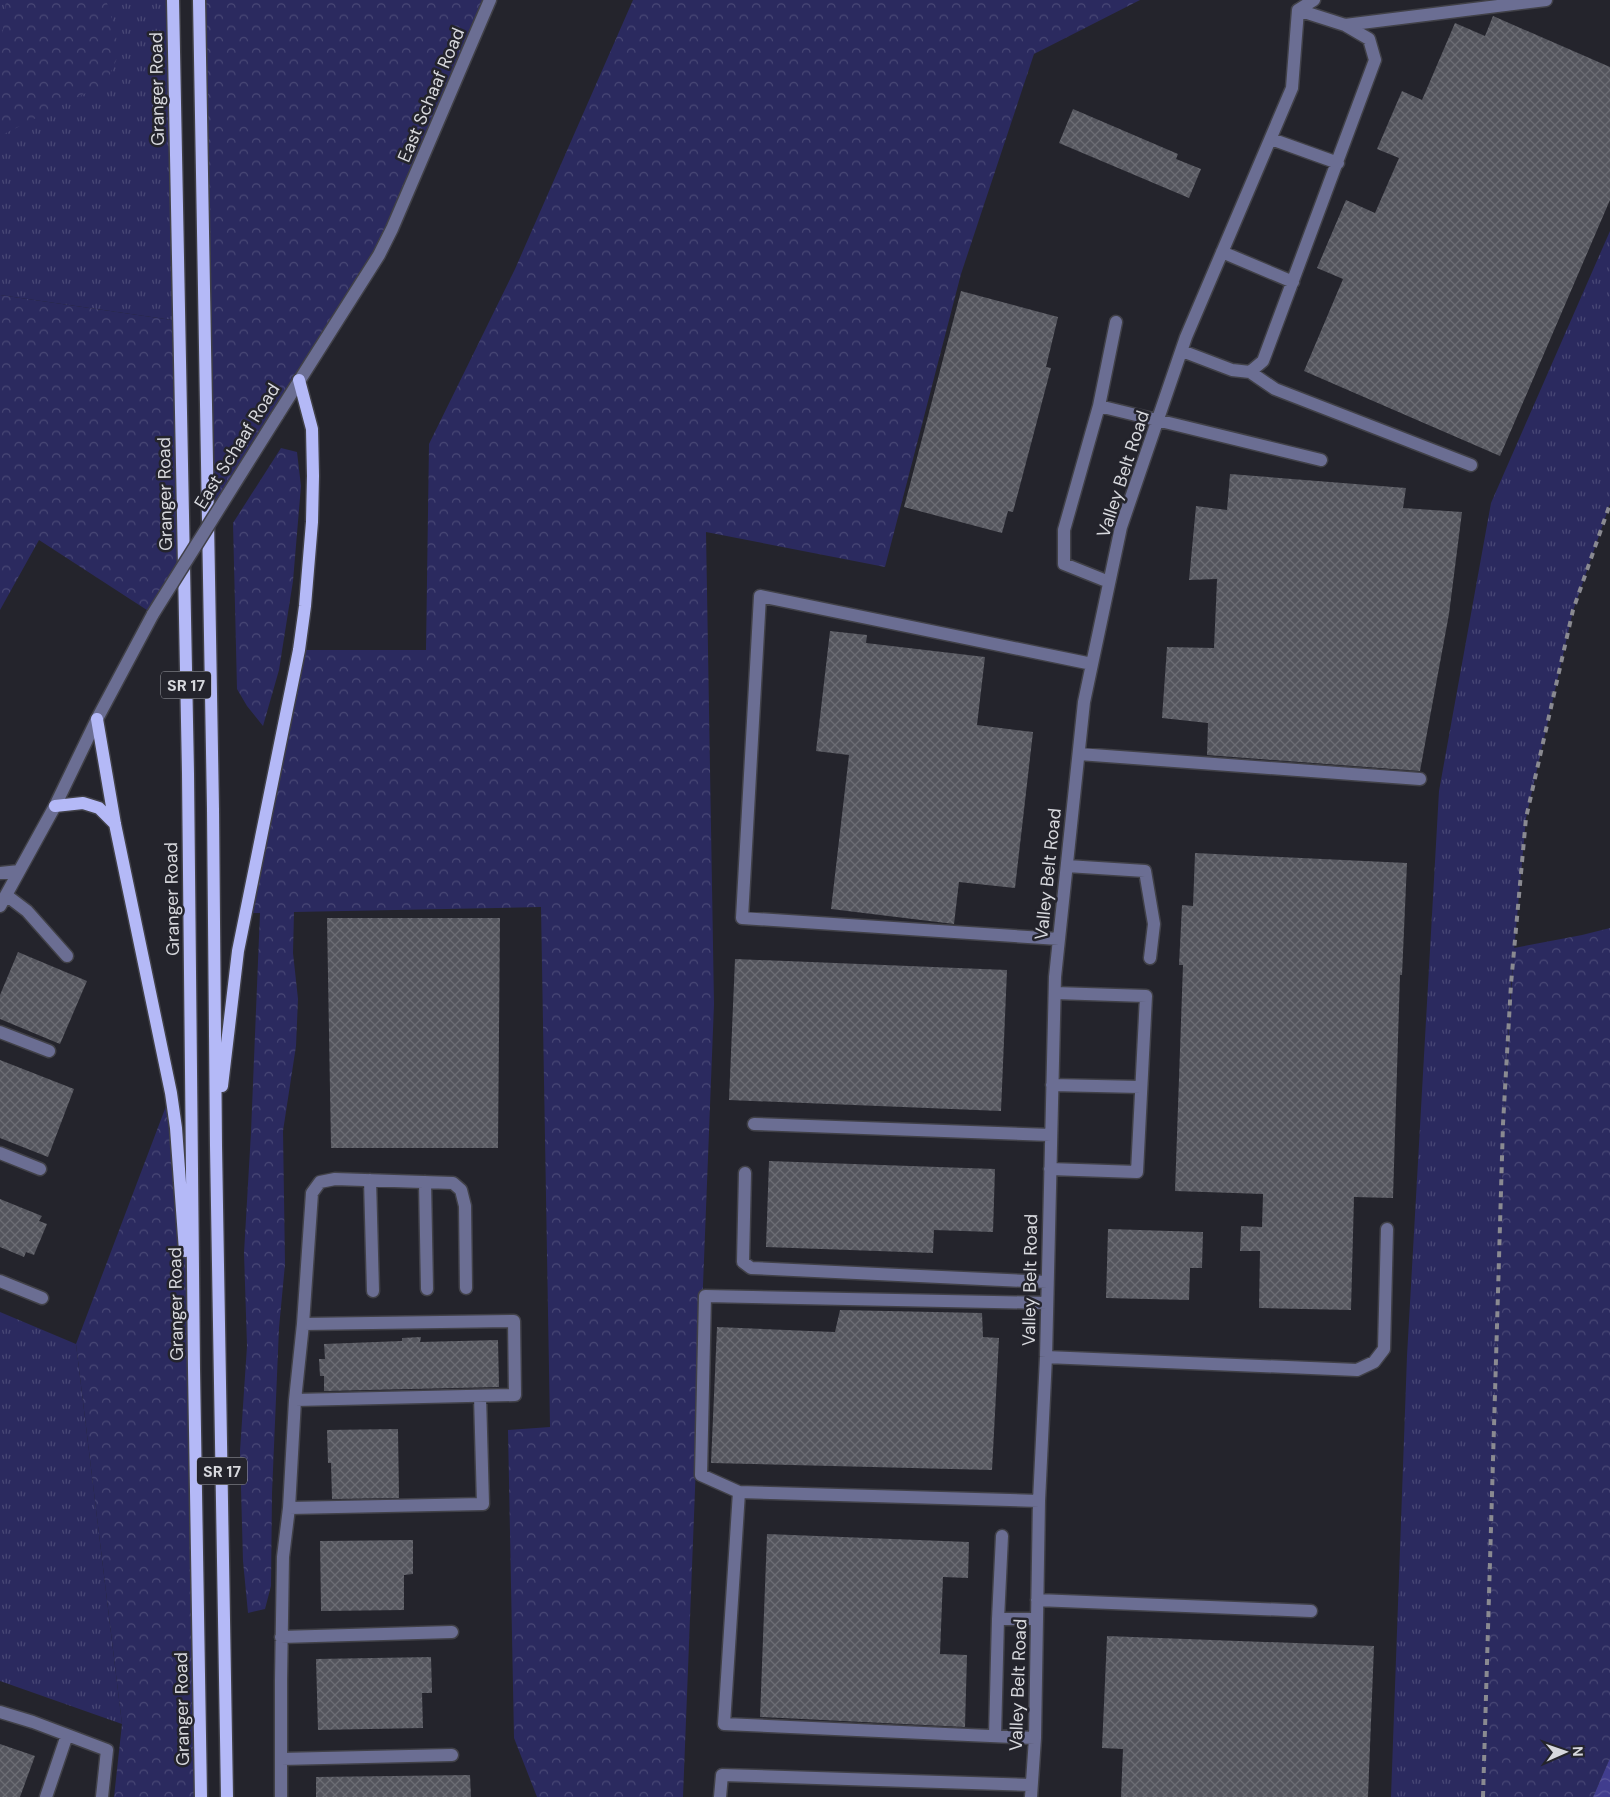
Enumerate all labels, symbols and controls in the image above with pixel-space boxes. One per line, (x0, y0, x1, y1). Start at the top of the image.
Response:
street label: East Schaaf Road (392, 24, 470, 166)
street label: Granger Road (144, 32, 170, 146)
street label: East Schaaf Road (189, 379, 285, 513)
street label: Valley Belt Road (1091, 407, 1155, 541)
street label: Granger Road (152, 437, 178, 551)
road number: SR 17 (161, 672, 211, 698)
street label: Valley Belt Road (1029, 807, 1067, 941)
street label: Granger Road (159, 842, 185, 956)
street label: Valley Belt Road (1017, 1214, 1043, 1346)
street label: Granger Road (163, 1247, 189, 1361)
road number: SR 17 (197, 1458, 247, 1484)
street label: Valley Belt Road (1004, 1618, 1032, 1752)
street label: Granger Road (169, 1652, 195, 1766)
north arrow (1540, 1727, 1590, 1777)
text: N (1569, 1746, 1587, 1757)

